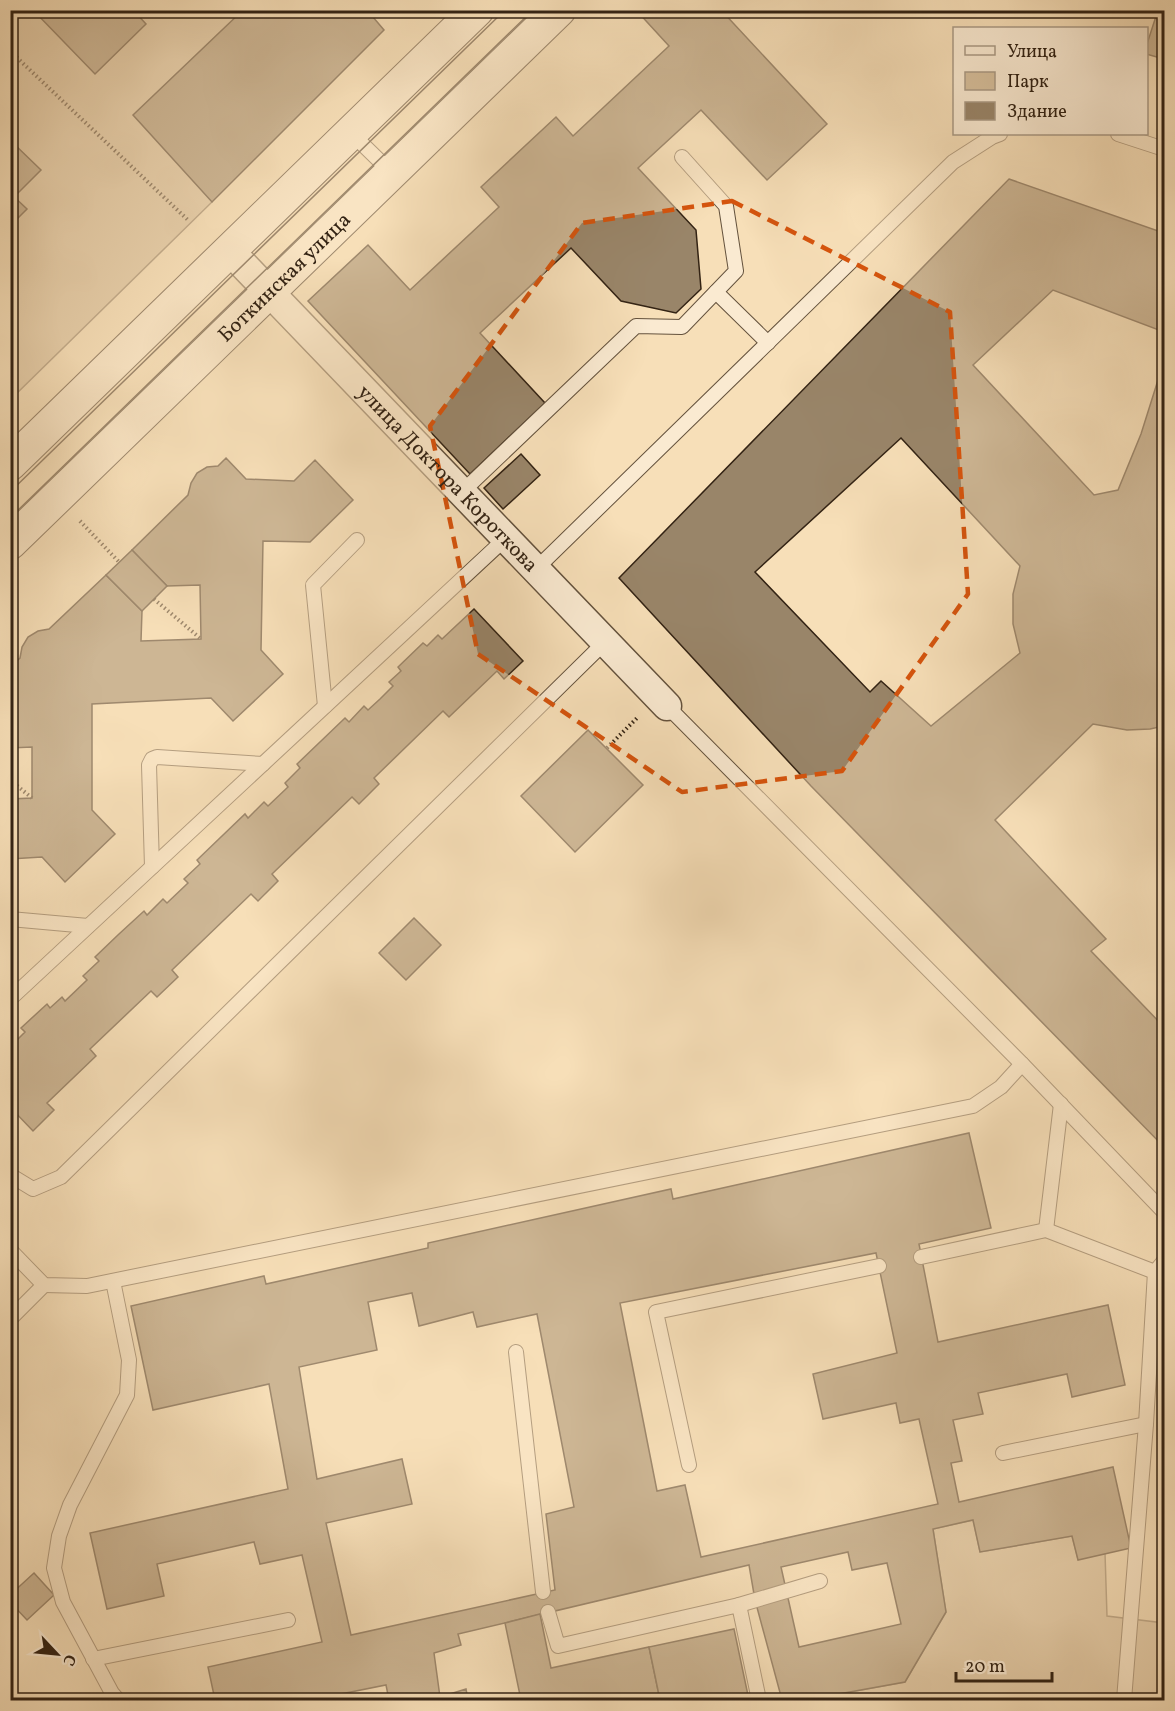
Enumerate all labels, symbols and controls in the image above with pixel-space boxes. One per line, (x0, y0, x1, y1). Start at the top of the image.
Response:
legend (953, 27, 1148, 135)
text: Улица (1007, 40, 1057, 65)
text: Парк (1007, 70, 1049, 95)
text: Здание (1007, 100, 1067, 125)
street label: Боткинская улица (212, 206, 358, 349)
street label: улица Доктора Короткова (350, 379, 544, 580)
north arrow (27, 1624, 87, 1684)
scale bar (956, 1645, 1052, 1683)
text: С (57, 1650, 81, 1669)
text: 20 m (965, 1655, 1005, 1680)

